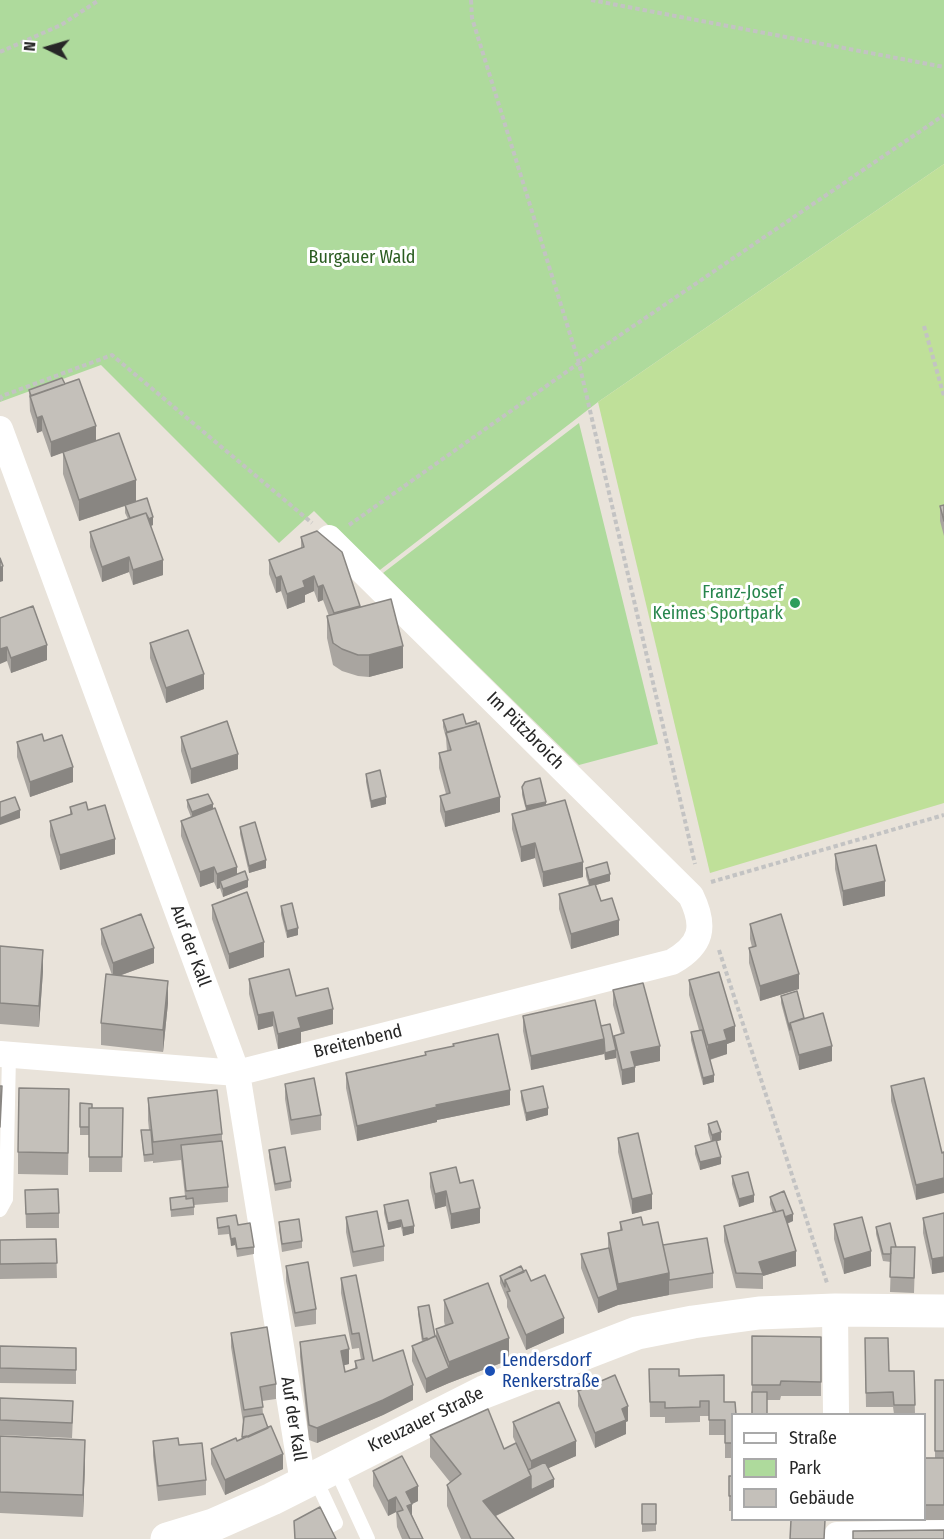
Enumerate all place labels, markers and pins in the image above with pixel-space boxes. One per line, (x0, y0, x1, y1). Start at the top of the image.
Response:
place label: Franz-Josef Keimes Sportpark (653, 582, 783, 624)
marker: Franz-Josef Keimes Sportpark (788, 596, 802, 610)
place label: Lendersdorf Renkerstraße (502, 1350, 600, 1392)
marker: Lendersdorf Renkerstraße (483, 1364, 497, 1378)

